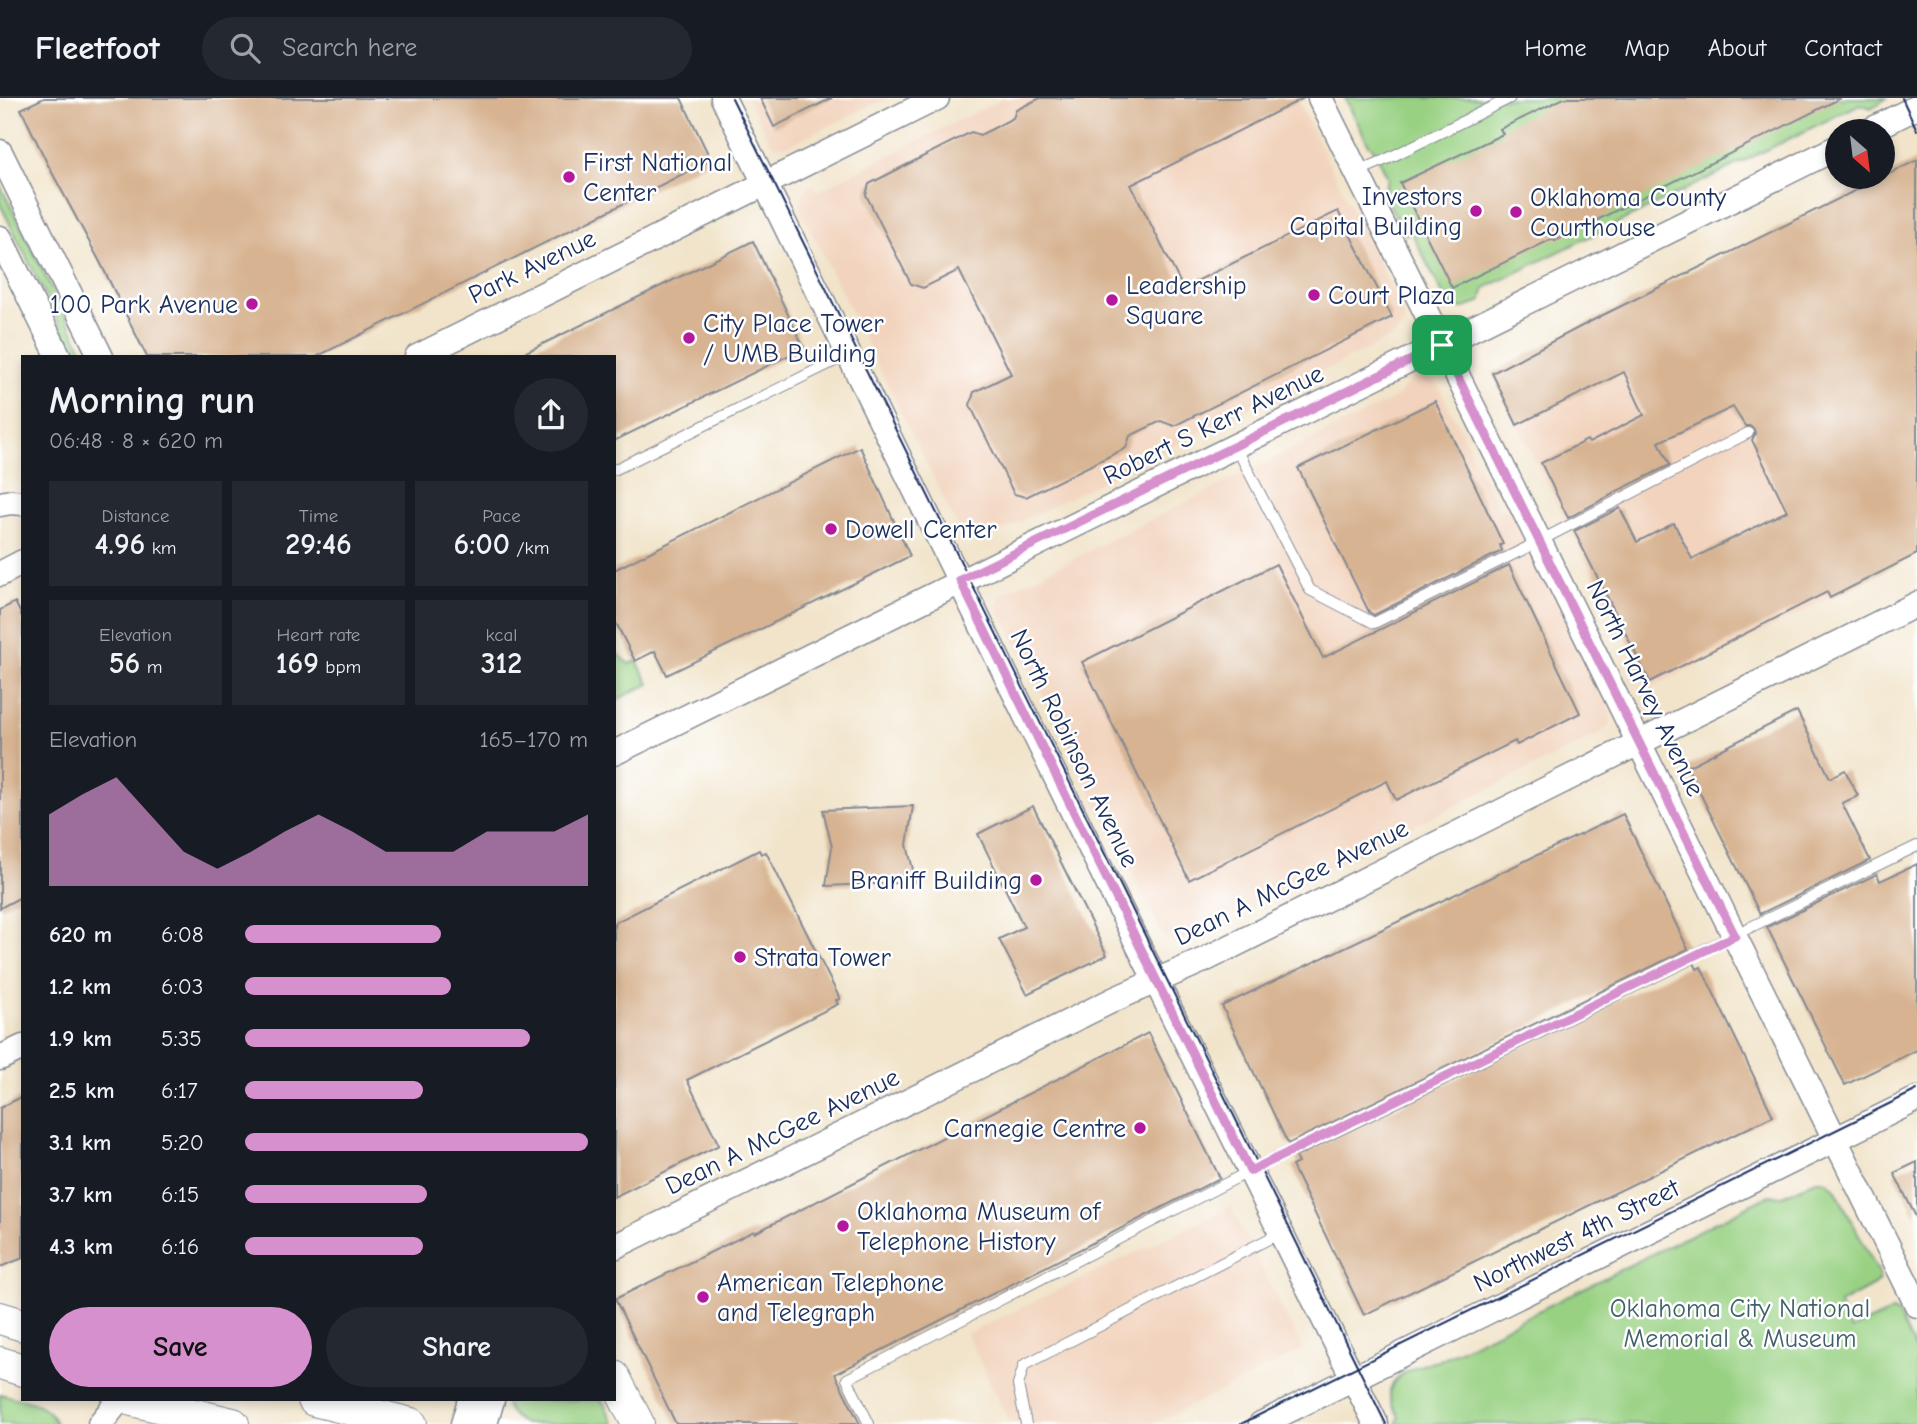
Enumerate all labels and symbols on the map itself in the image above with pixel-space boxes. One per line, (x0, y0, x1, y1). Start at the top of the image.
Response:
north arrow (1825, 119, 1895, 189)
place label: First National Center (583, 148, 732, 208)
marker: First National Center (561, 169, 577, 185)
place label: Investors Capital Building (1290, 182, 1462, 242)
place label: Oklahoma County Courthouse (1530, 183, 1727, 243)
marker: Investors Capital Building (1468, 203, 1484, 219)
marker: Oklahoma County Courthouse (1508, 204, 1524, 220)
street label: Park Avenue (464, 223, 601, 311)
place label: Leadership Square (1126, 271, 1247, 331)
place label: Court Plaza (1328, 281, 1455, 311)
marker: Court Plaza (1306, 287, 1322, 303)
place label: 100 Park Avenue (50, 290, 238, 320)
marker: Leadership Square (1104, 292, 1120, 308)
marker: 100 Park Avenue (244, 296, 260, 312)
place label: City Place Tower / UMB Building (703, 309, 884, 369)
pin (1412, 315, 1472, 375)
marker: City Place Tower / UMB Building (681, 330, 697, 346)
street label: Robert S Kerr Avenue (1098, 358, 1329, 491)
place label: Dowell Center (845, 515, 997, 545)
marker: Dowell Center (823, 521, 839, 537)
street label: North Harvey Avenue (1580, 576, 1710, 801)
street label: North Robinson Avenue (1003, 625, 1145, 872)
street label: Dean A McGee Avenue (1170, 813, 1413, 953)
place label: Braniff Building (850, 866, 1022, 896)
marker: Braniff Building (1028, 872, 1044, 888)
place label: Strata Tower (754, 943, 892, 973)
marker: Strata Tower (732, 949, 748, 965)
street label: Dean A McGee Avenue (661, 1062, 904, 1202)
place label: Carnegie Centre (944, 1114, 1126, 1144)
marker: Carnegie Centre (1132, 1120, 1148, 1136)
street label: Northwest 4th Street (1469, 1172, 1686, 1299)
place label: Oklahoma Museum of Telephone History (857, 1197, 1102, 1257)
marker: Oklahoma Museum of Telephone History (835, 1218, 851, 1234)
place label: American Telephone and Telegraph (717, 1268, 944, 1328)
marker: American Telephone and Telegraph (695, 1289, 711, 1305)
park label: Oklahoma City National Memorial & Museum (1610, 1294, 1870, 1354)

